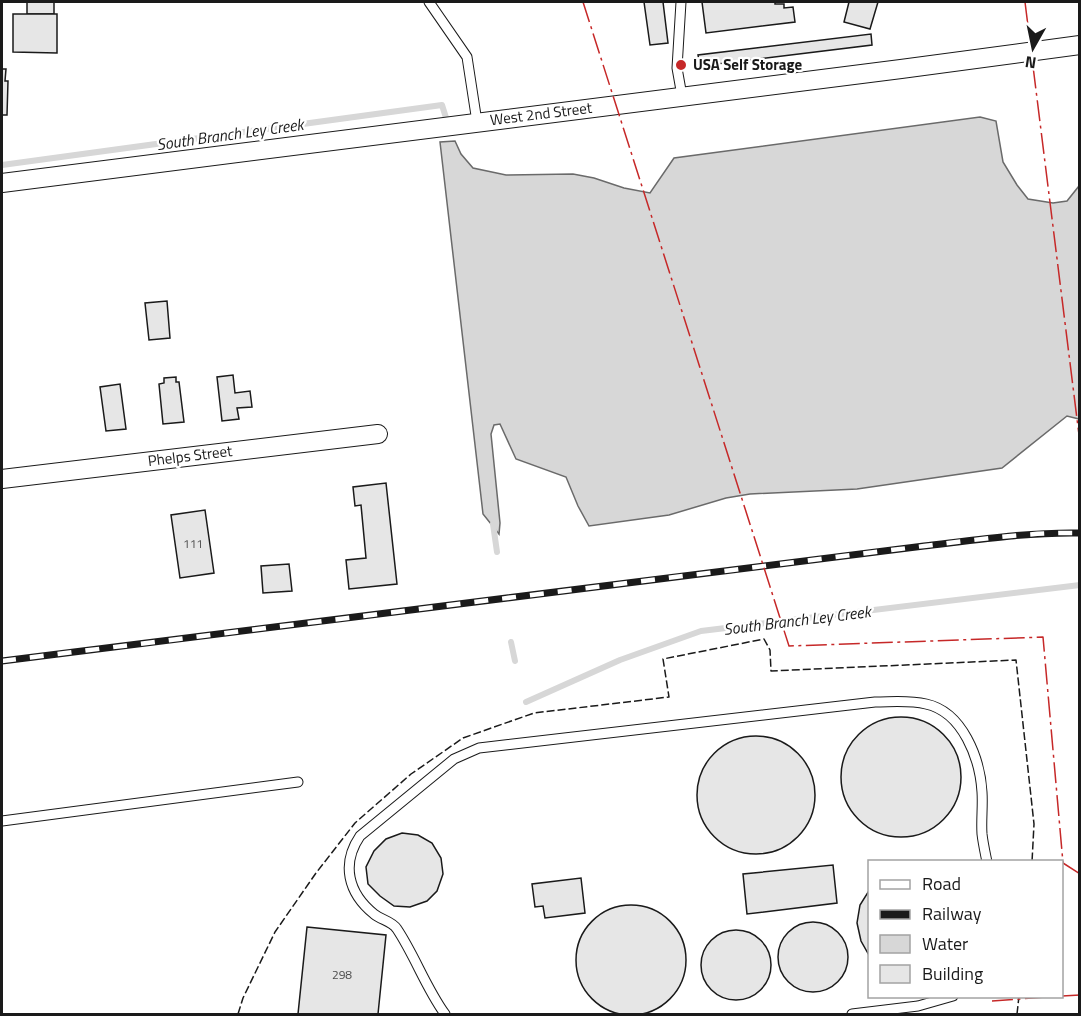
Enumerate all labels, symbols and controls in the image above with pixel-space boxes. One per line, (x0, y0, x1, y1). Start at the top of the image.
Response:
north arrow (1003, 18, 1063, 78)
text: N (1023, 50, 1038, 76)
place label: USA Self Storage (693, 53, 802, 76)
marker: USA Self Storage (674, 58, 688, 72)
street label: West 2nd Street (489, 96, 594, 131)
water label: South Branch Ley Creek (155, 112, 307, 156)
street label: Phelps Street (146, 439, 234, 472)
house number: 111 (183, 534, 203, 553)
water label: South Branch Ley Creek (722, 599, 874, 641)
legend (868, 860, 1063, 998)
text: Road (922, 870, 961, 897)
text: Railway (922, 900, 982, 927)
text: Water (922, 930, 968, 957)
text: Building (922, 960, 983, 987)
house number: 298 (332, 965, 352, 984)

